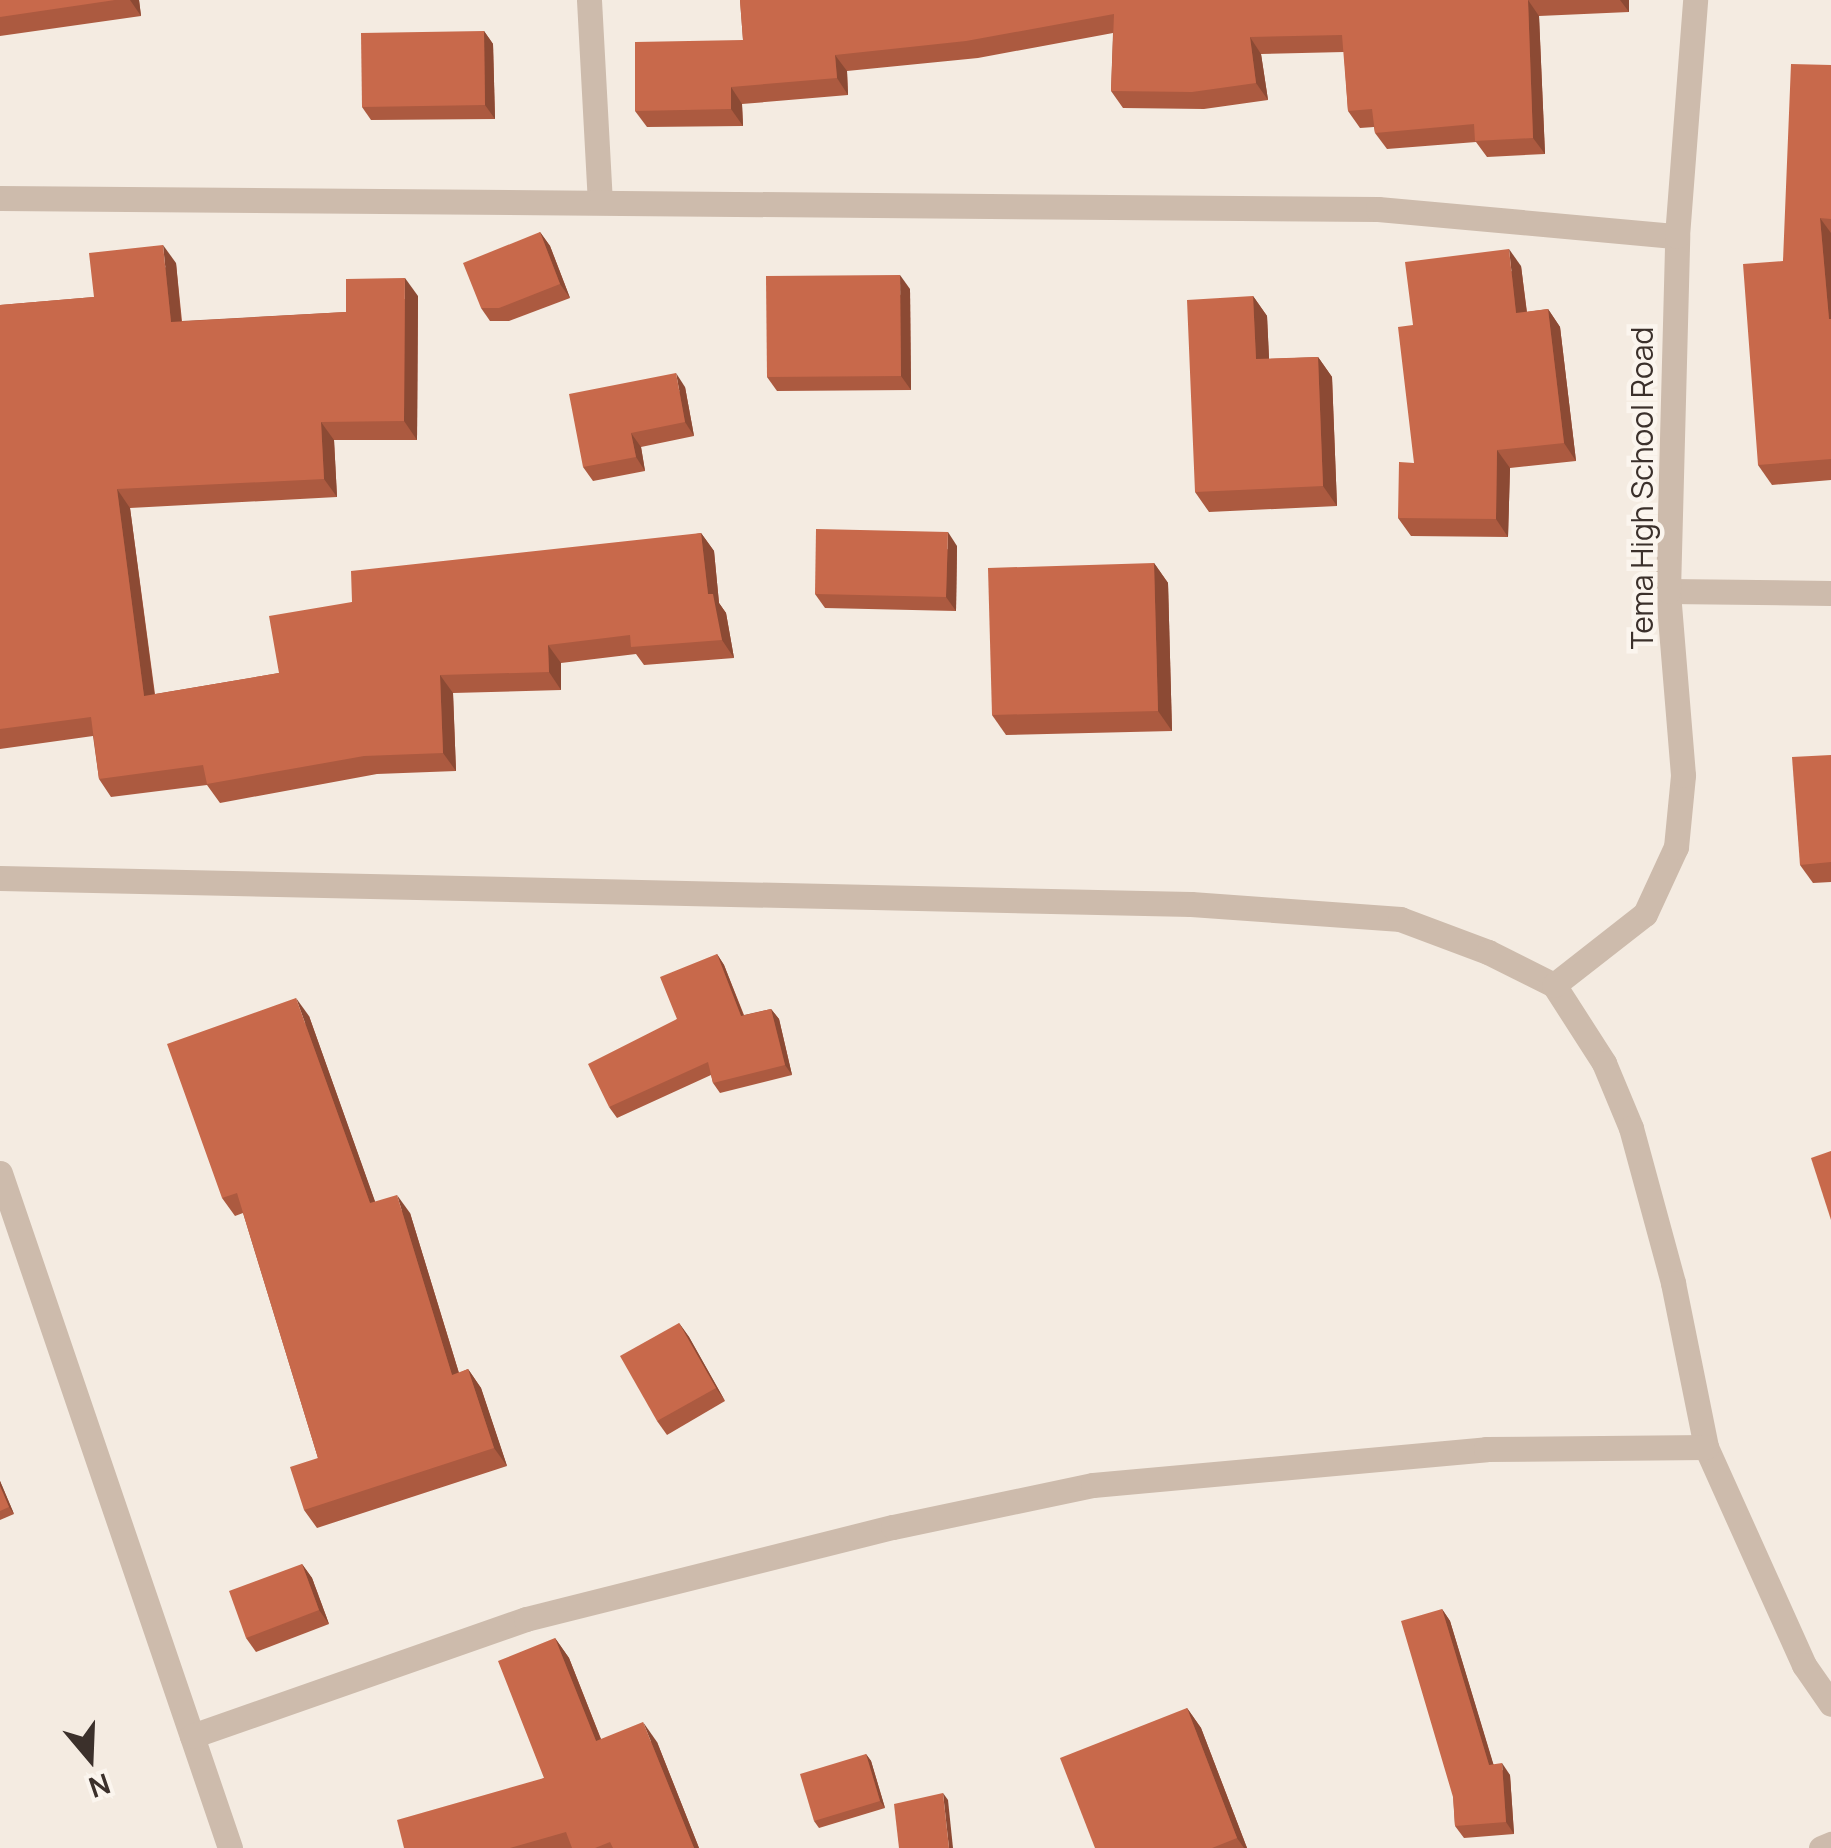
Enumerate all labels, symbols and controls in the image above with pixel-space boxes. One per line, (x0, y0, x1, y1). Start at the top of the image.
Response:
street label: Tema High School Road (1624, 327, 1660, 649)
north arrow (40, 1708, 140, 1808)
text: N (84, 1765, 115, 1808)

